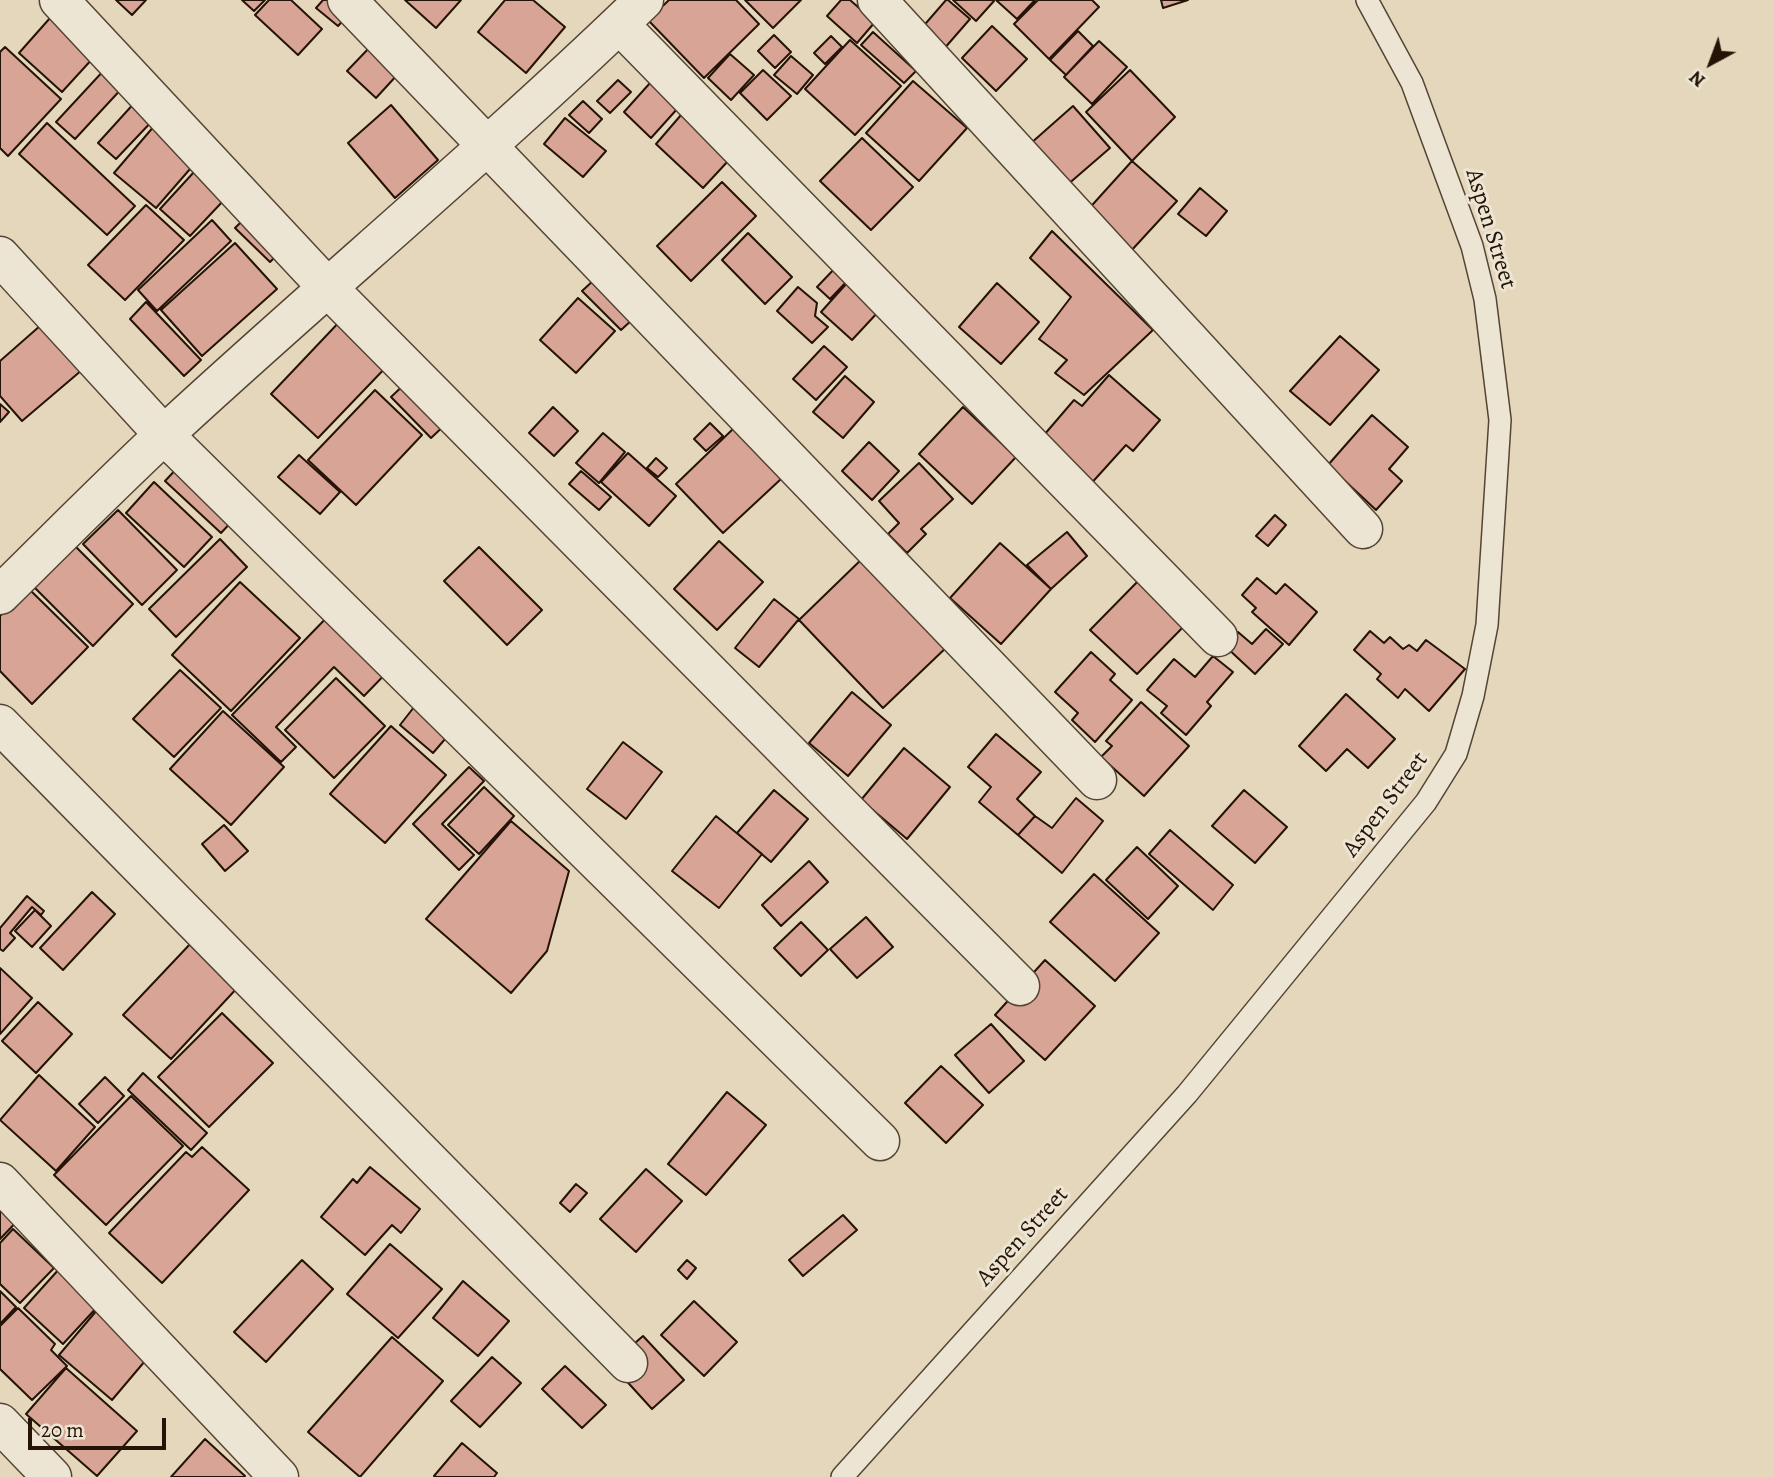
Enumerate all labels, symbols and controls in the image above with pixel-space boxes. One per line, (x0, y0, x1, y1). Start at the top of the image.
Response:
north arrow (1676, 28, 1746, 98)
text: N (1683, 64, 1711, 93)
street label: Aspen Street (1458, 165, 1522, 293)
street label: Aspen Street (1337, 747, 1435, 863)
street label: Aspen Street (971, 1181, 1075, 1293)
scale bar (32, 1404, 170, 1448)
text: 20 m (41, 1416, 84, 1444)

